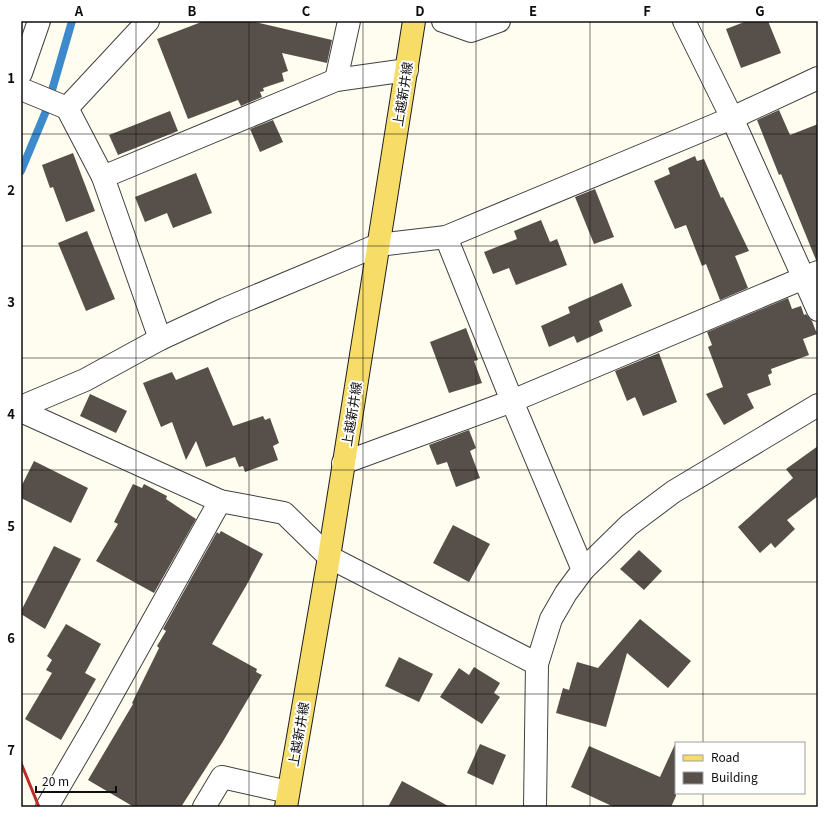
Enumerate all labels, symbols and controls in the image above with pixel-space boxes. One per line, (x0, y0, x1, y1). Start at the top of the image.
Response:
text: A (74, 1, 84, 20)
text: B (188, 1, 197, 20)
text: C (302, 1, 311, 20)
text: D (415, 1, 425, 20)
text: E (529, 1, 537, 20)
text: F (643, 1, 651, 20)
text: G (755, 1, 765, 20)
street label: 上越新井線 (388, 60, 416, 128)
text: 1 (7, 68, 15, 87)
text: 2 (7, 180, 15, 199)
text: 3 (7, 292, 15, 311)
street label: 上越新井線 (337, 380, 365, 448)
text: 4 (7, 404, 15, 423)
text: 5 (7, 516, 15, 535)
text: 6 (7, 628, 15, 647)
street label: 上越新井線 (283, 700, 313, 768)
text: 7 (7, 740, 15, 759)
legend (675, 742, 805, 794)
text: Road (711, 748, 740, 765)
scale bar (36, 768, 116, 794)
text: Building (711, 768, 758, 785)
text: 20 m (42, 772, 69, 789)

